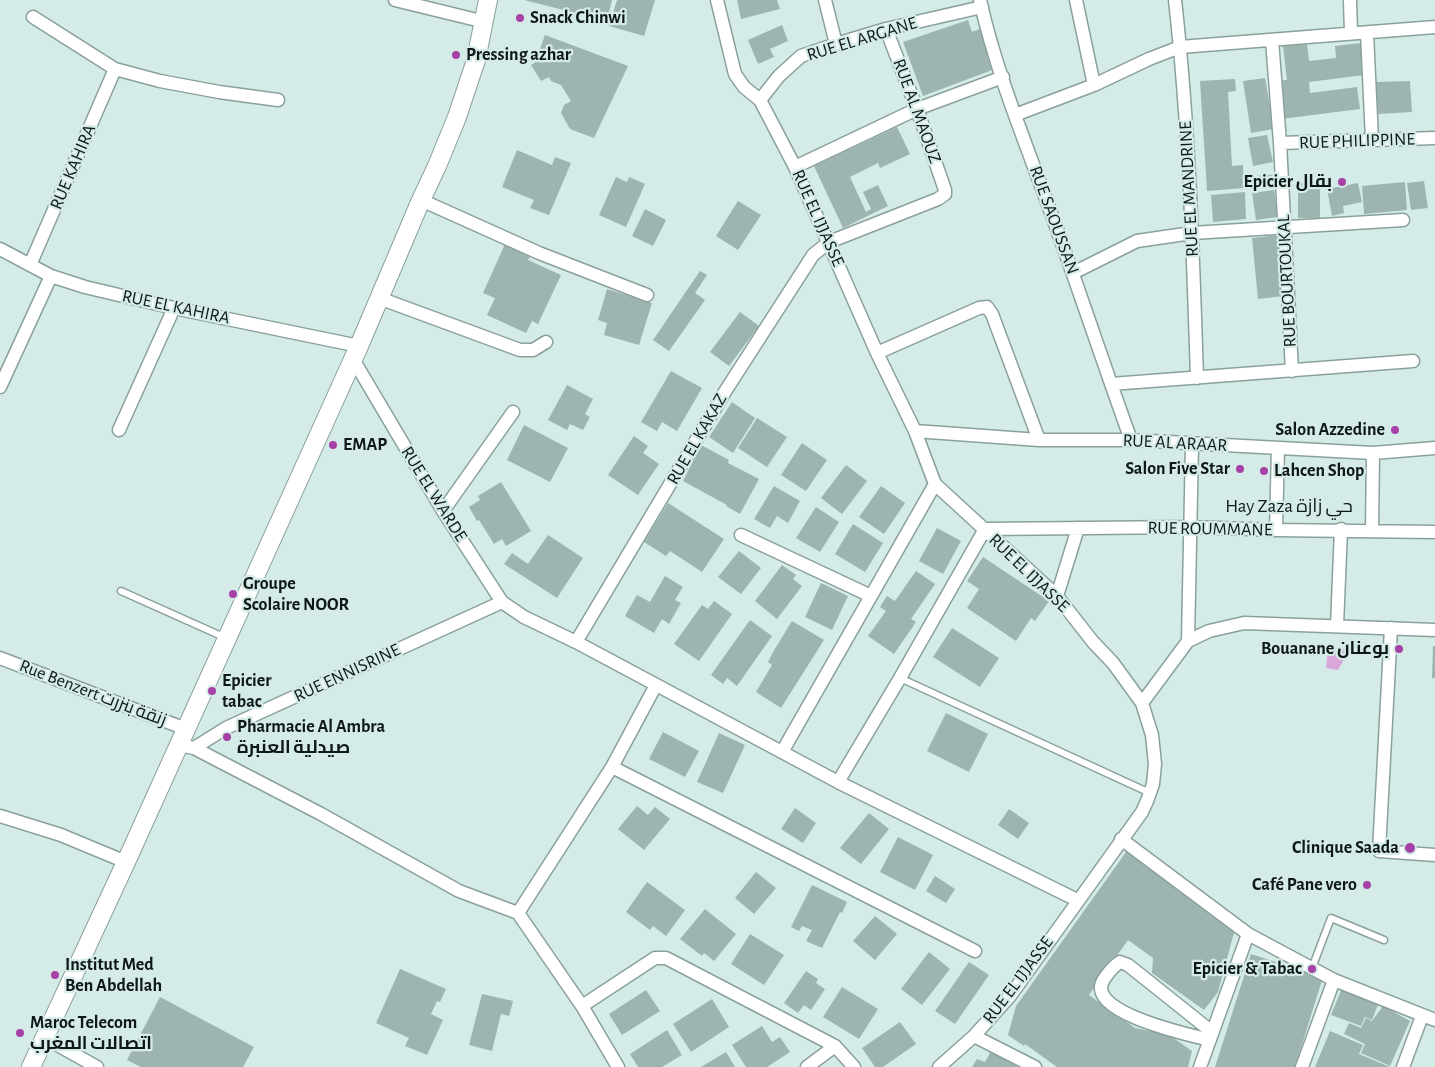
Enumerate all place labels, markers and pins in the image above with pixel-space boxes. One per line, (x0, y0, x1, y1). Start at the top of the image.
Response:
place label: Snack Chinwi (530, 7, 626, 29)
marker: Snack Chinwi (514, 12, 526, 24)
place label: Pressing azhar (466, 44, 571, 66)
marker: Pressing azhar (450, 49, 462, 61)
place label: Epicier بقال (1243, 171, 1332, 193)
marker: Epicier بقال (1336, 176, 1348, 188)
place label: Salon Azzedine (1275, 419, 1385, 441)
marker: Salon Azzedine (1389, 424, 1401, 436)
place label: EMAP (343, 434, 387, 456)
marker: EMAP (327, 439, 339, 451)
place label: Salon Five Star (1125, 458, 1230, 480)
place label: Lahcen Shop (1274, 460, 1364, 482)
marker: Salon Five Star (1234, 463, 1246, 475)
marker: Lahcen Shop (1258, 465, 1270, 477)
place label: Groupe Scolaire NOOR (243, 573, 349, 616)
marker: Groupe Scolaire NOOR (227, 588, 239, 600)
place label: Bouanane بوعنان (1261, 638, 1389, 660)
marker: Bouanane بوعنان (1393, 643, 1405, 655)
place label: Epicier tabac (222, 670, 272, 712)
marker: Epicier tabac (206, 685, 218, 697)
place label: Pharmacie Al Ambra صيدلية العنبرة (237, 716, 385, 759)
marker: Pharmacie Al Ambra صيدلية العنبرة (221, 731, 233, 743)
place label: Clinique Saada (1292, 837, 1399, 859)
marker: Clinique Saada (1403, 841, 1417, 855)
place label: Café Pane vero (1252, 874, 1357, 896)
marker: Café Pane vero (1361, 879, 1373, 891)
place label: Institut Med Ben Abdellah (65, 954, 162, 996)
place label: Epicier & Tabac (1193, 958, 1302, 980)
marker: Epicier & Tabac (1306, 963, 1318, 975)
marker: Institut Med Ben Abdellah (49, 969, 61, 981)
place label: Maroc Telecom اتصالات المغرب (30, 1012, 152, 1054)
marker: Maroc Telecom اتصالات المغرب (14, 1027, 26, 1039)

